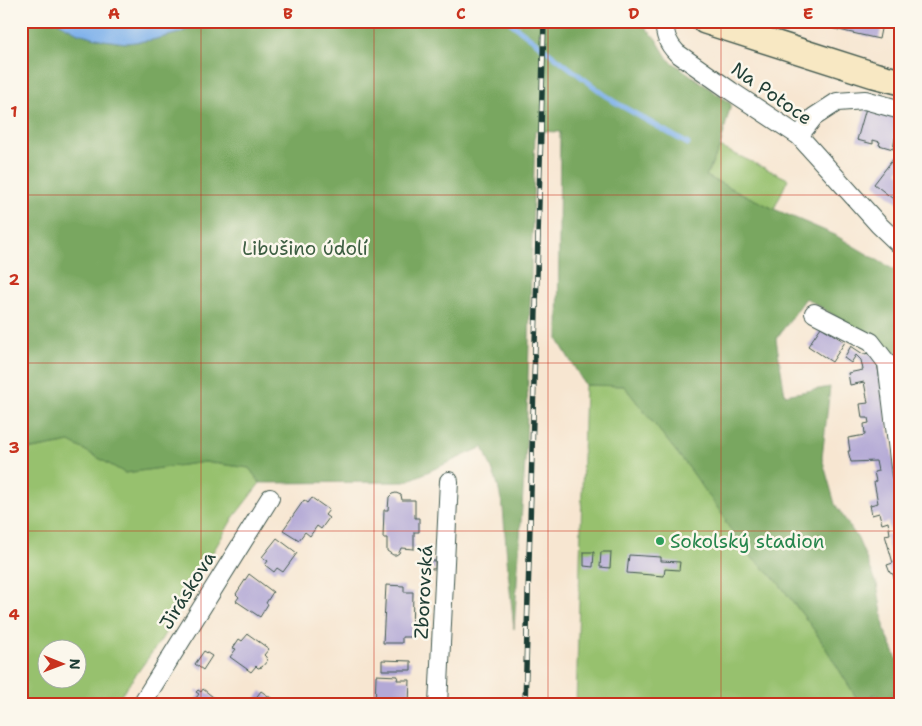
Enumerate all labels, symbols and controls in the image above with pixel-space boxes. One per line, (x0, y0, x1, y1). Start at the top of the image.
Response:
text: A (108, 3, 120, 24)
text: B (283, 3, 293, 24)
text: C (456, 3, 466, 24)
text: D (628, 3, 640, 24)
text: E (803, 3, 813, 24)
street label: Na Potoce (726, 56, 817, 130)
text: 1 (10, 101, 18, 122)
park label: Libušino údolí (242, 236, 369, 261)
text: 2 (8, 269, 20, 290)
text: 3 (8, 437, 20, 458)
place label: Sokolský stadion (670, 529, 825, 554)
marker: Sokolský stadion (654, 535, 666, 547)
street label: Zborovská (409, 544, 438, 640)
street label: Jiráskova (154, 546, 221, 634)
text: 4 (8, 604, 20, 625)
north arrow (38, 638, 88, 688)
text: N (66, 659, 84, 670)

